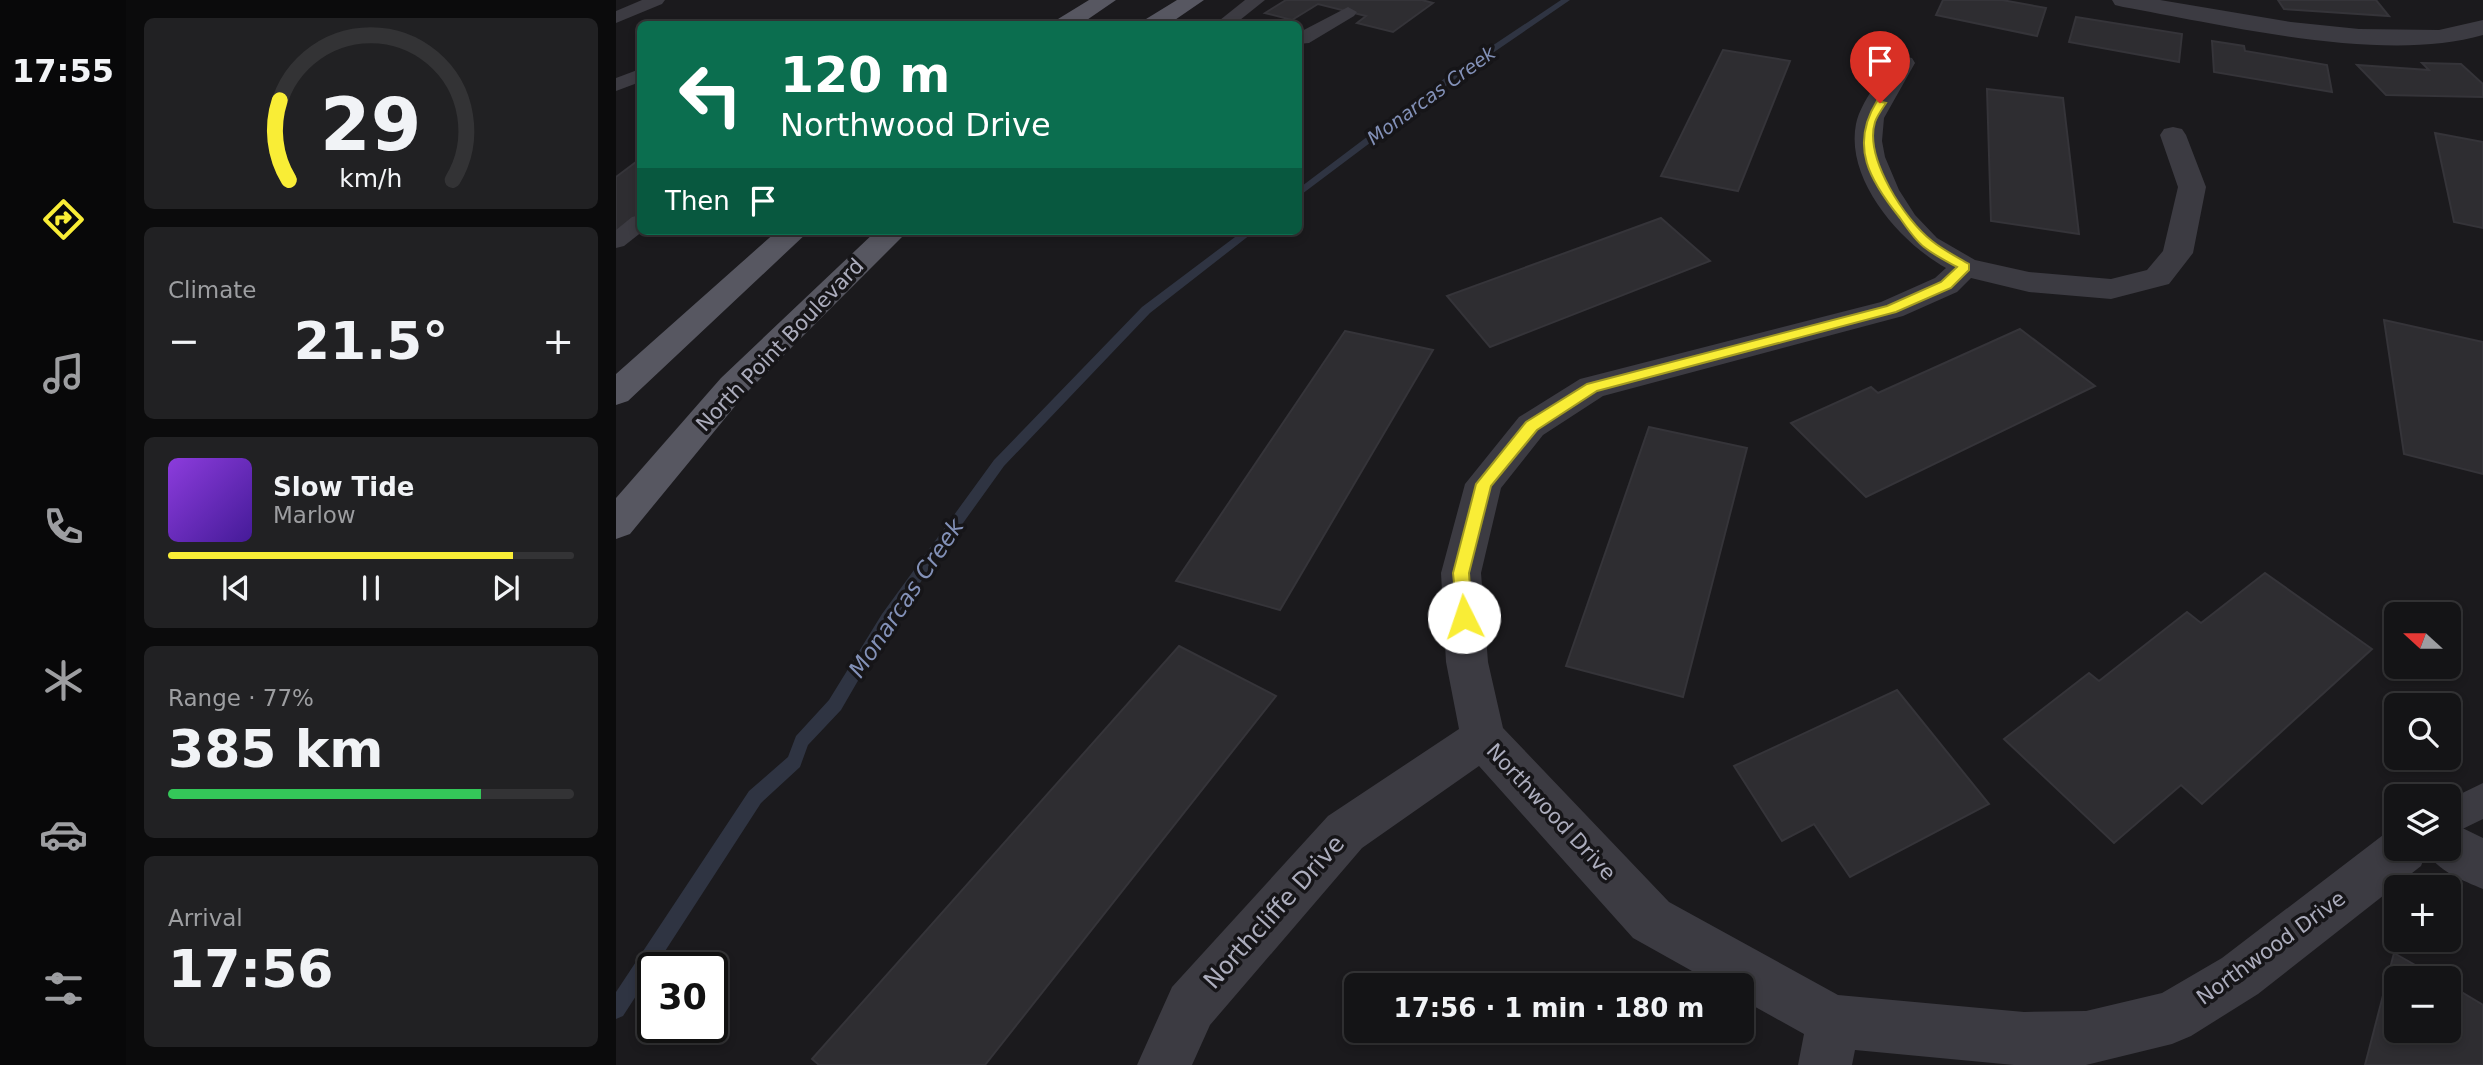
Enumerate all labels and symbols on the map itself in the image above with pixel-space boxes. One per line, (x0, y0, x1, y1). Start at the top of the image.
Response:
pin (1850, 31, 1910, 103)
water label: Monarcas Creek (1363, 41, 1500, 149)
street label: North Point Boulevard (691, 254, 869, 436)
water label: Monarcas Creek (843, 513, 970, 682)
position arrow (1427, 580, 1501, 654)
north arrow (2384, 602, 2460, 679)
street label: Northwood Drive (1482, 739, 1620, 885)
street label: Northcliffe Drive (1198, 830, 1350, 994)
street label: Northwood Drive (2192, 886, 2350, 1010)
speed limit sign: 30 (637, 952, 728, 1043)

